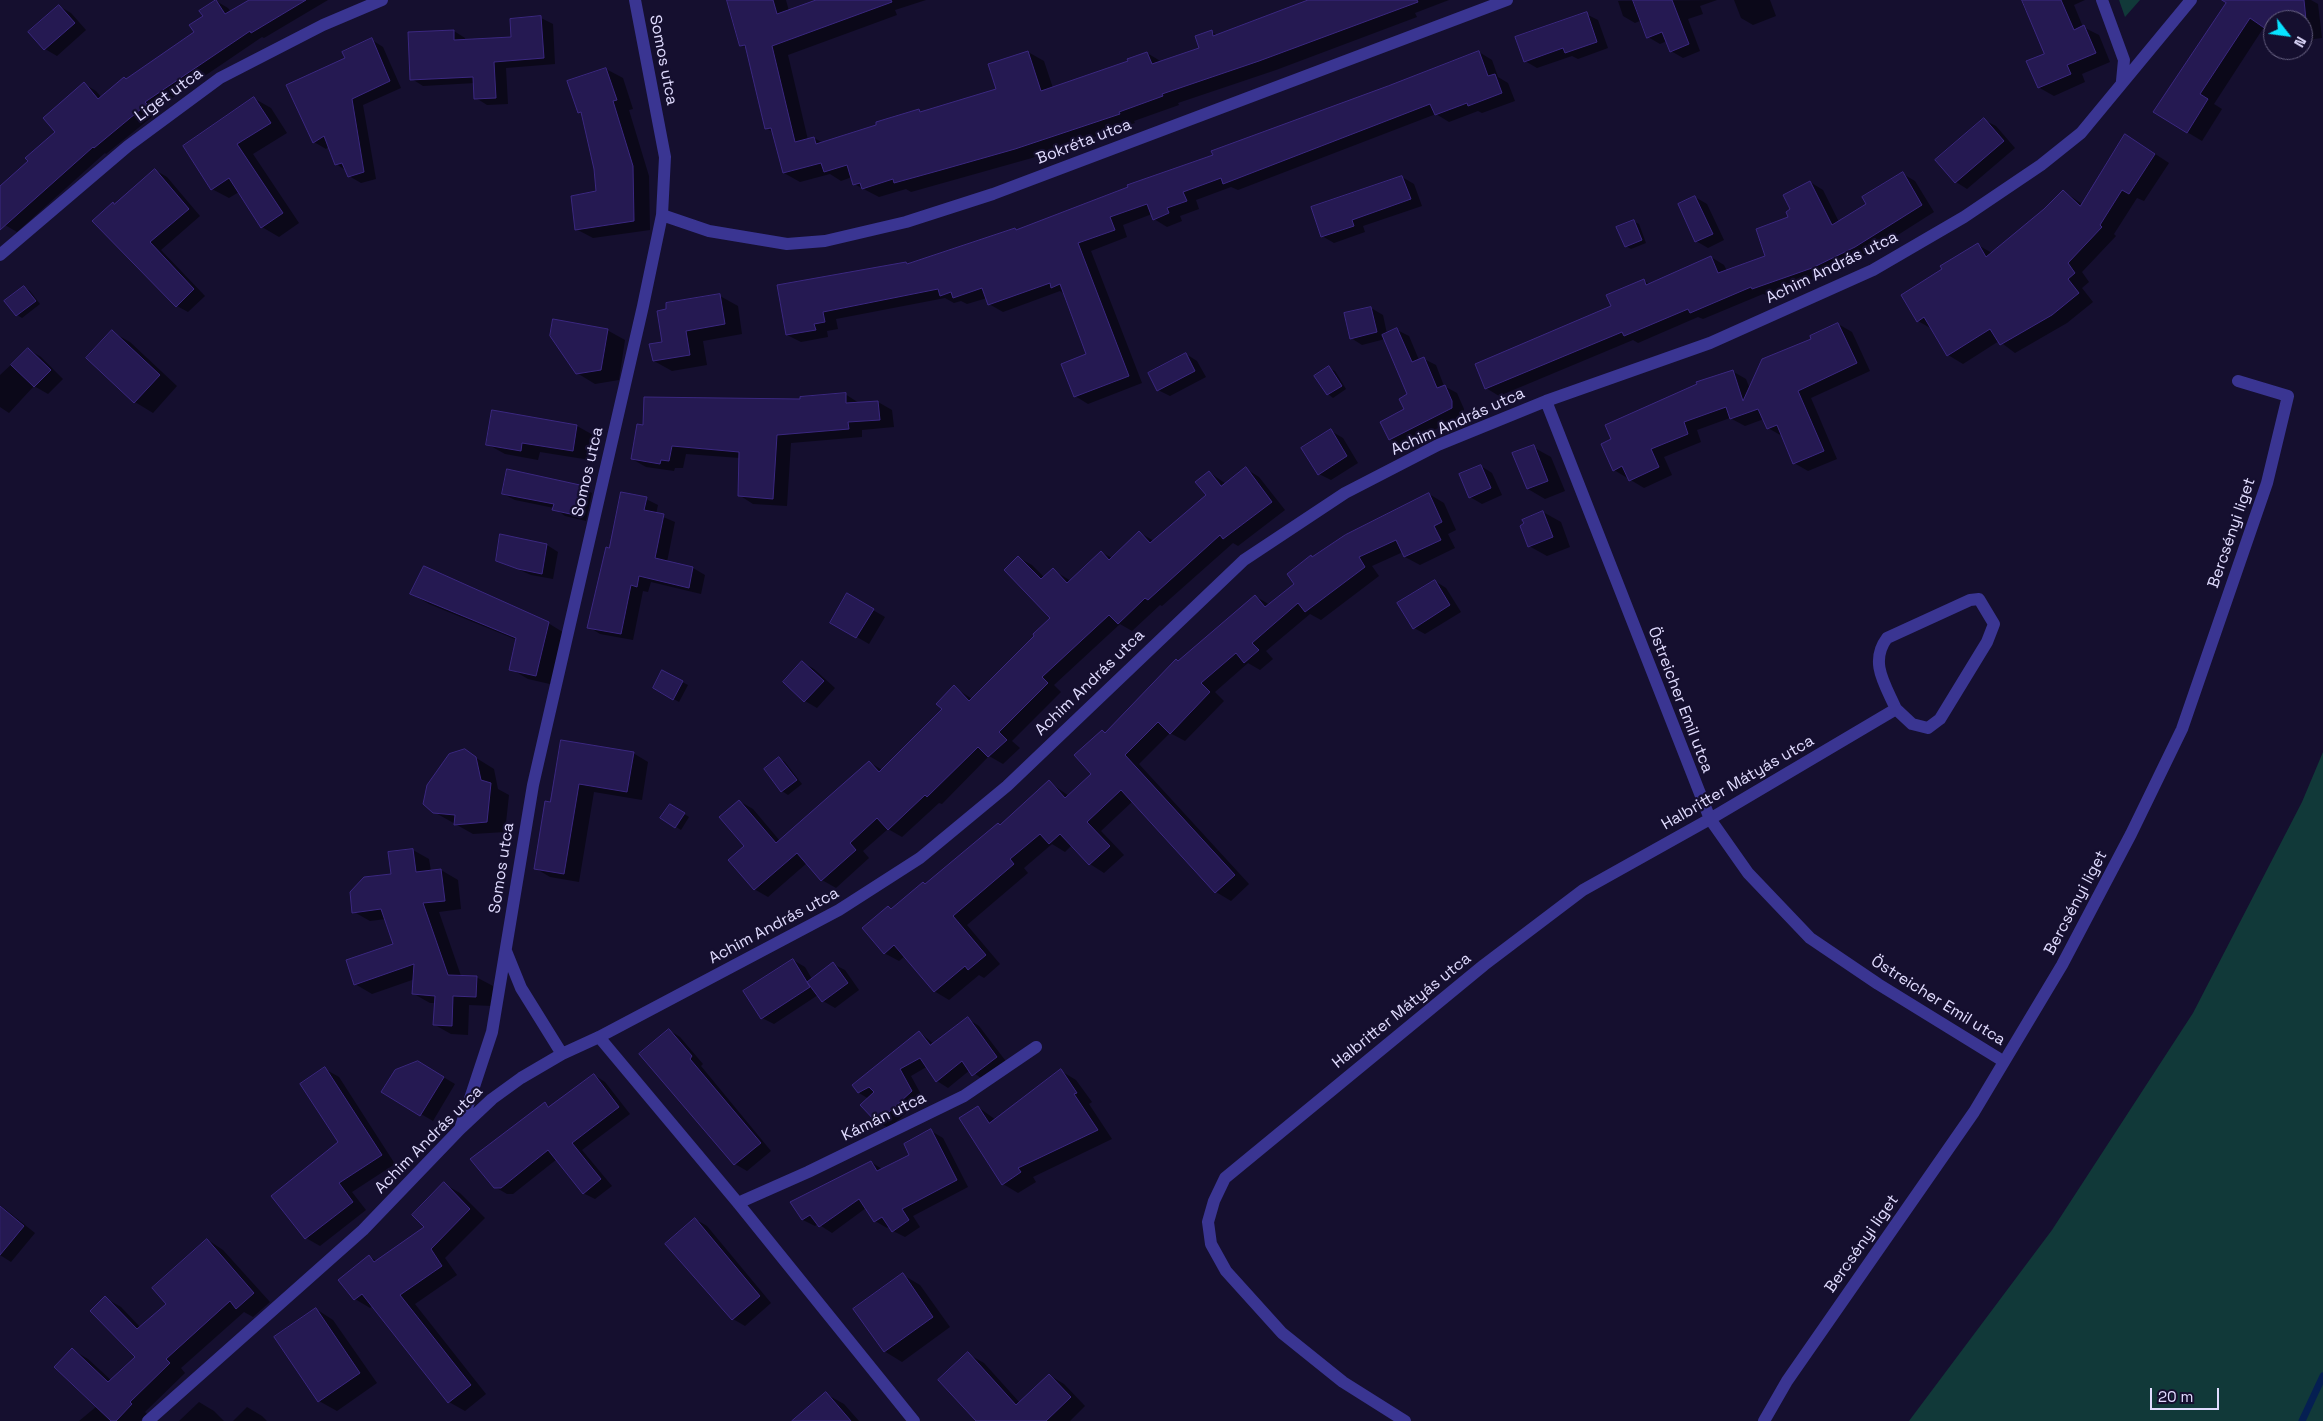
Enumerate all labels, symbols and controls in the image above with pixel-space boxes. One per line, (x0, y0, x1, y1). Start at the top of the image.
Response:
north arrow (2263, 10, 2313, 60)
street label: Somos utca (645, 13, 681, 107)
text: N (2290, 33, 2310, 51)
street label: Liget utca (131, 64, 207, 126)
street label: Bokréta utca (1034, 115, 1134, 169)
street label: Achim András utca (1763, 228, 1901, 308)
street label: Achim András utca (1388, 384, 1528, 460)
street label: Somos utca (568, 425, 608, 519)
street label: Bercsényi liget (2204, 475, 2260, 591)
street label: Östreicher Emil utca (1643, 624, 1717, 776)
street label: Achim András utca (1031, 626, 1149, 740)
street label: Halbritter Mátyás utca (1658, 731, 1818, 835)
street label: Somos utca (485, 821, 519, 915)
street label: Bercsényi liget (2040, 848, 2112, 958)
street label: Achim András utca (706, 884, 842, 968)
street label: Halbritter Mátyás utca (1329, 949, 1475, 1073)
street label: Östreicher Emil utca (1867, 952, 2009, 1050)
street label: Achim András utca (371, 1082, 487, 1198)
street label: Kámán utca (839, 1088, 929, 1146)
street label: Bercsényi liget (1821, 1191, 1903, 1297)
scale bar (2153, 1378, 2222, 1410)
text: 20 m (2158, 1387, 2193, 1406)

